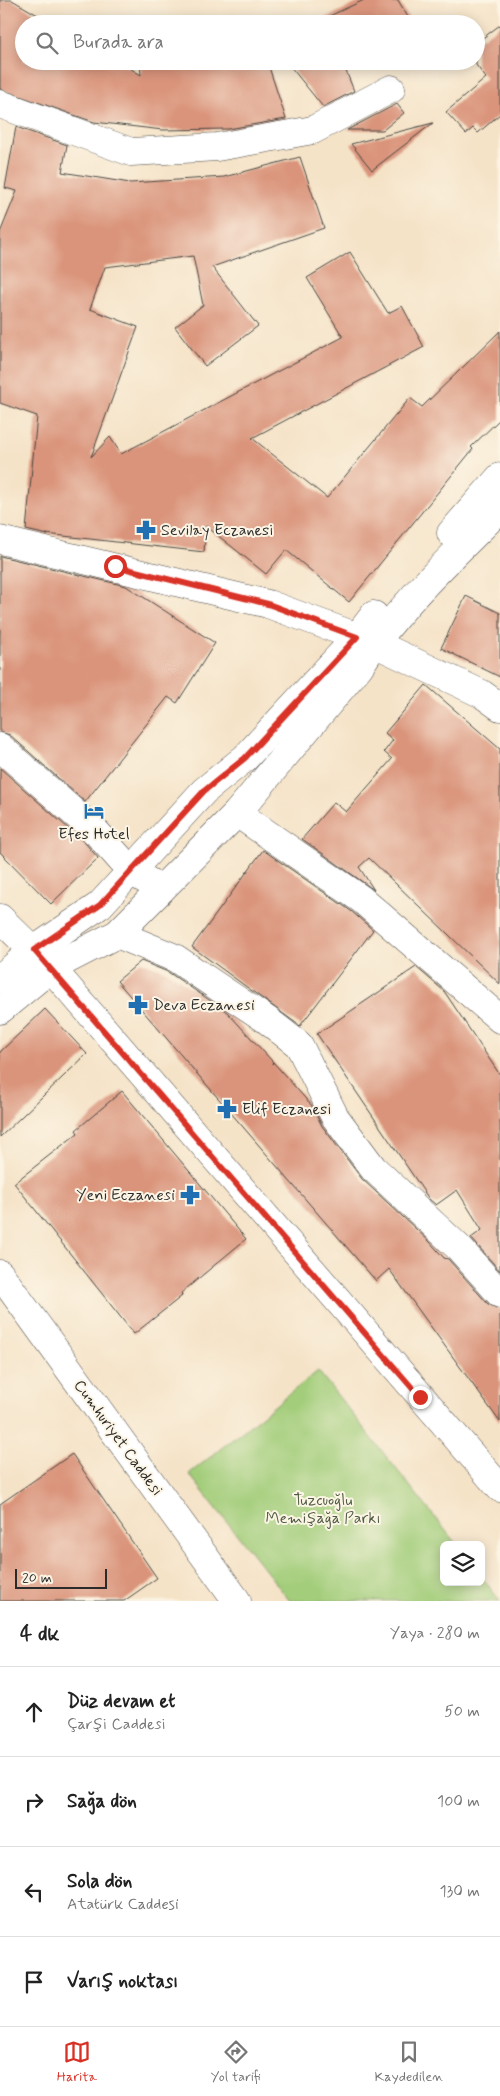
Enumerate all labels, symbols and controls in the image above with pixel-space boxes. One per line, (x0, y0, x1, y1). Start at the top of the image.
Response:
search box (15, 15, 485, 70)
icon: search (33, 29, 61, 57)
text: Burada ara (73, 30, 164, 55)
pharmacy icon: Sevilay Eczanesi (135, 519, 157, 541)
place label: Sevilay Eczanesi (161, 520, 274, 541)
route start (104, 555, 127, 578)
hotel icon: Efes Hotel (83, 800, 105, 822)
place label: Efes Hotel (58, 824, 130, 845)
pharmacy icon: Deva Eczanesi (127, 994, 149, 1016)
place label: Deva Eczanesi (153, 995, 255, 1016)
pharmacy icon: Elif Eczanesi (216, 1098, 238, 1120)
place label: Elif Eczanesi (242, 1099, 332, 1120)
pharmacy icon: Yeni Eczanesi (179, 1184, 201, 1206)
place label: Yeni Eczanesi (76, 1185, 175, 1206)
street label: Cumhuriyet Caddesi (69, 1376, 167, 1500)
route end (409, 1386, 432, 1409)
park label: Tuzcuoğlu Memişağa Parkı (265, 1490, 381, 1529)
map controls (440, 1541, 485, 1586)
button: layers (440, 1541, 485, 1586)
scale bar (15, 1566, 108, 1589)
text: 20 m (22, 1569, 52, 1587)
text: 4 dk (20, 1620, 59, 1648)
text: Yaya · 280 m (390, 1623, 480, 1644)
text: Düz devam et (67, 1689, 175, 1714)
icon: ahead (20, 1698, 48, 1726)
text: 50 m (444, 1701, 480, 1722)
text: Çarşi Caddesi (67, 1714, 166, 1735)
icon: right (20, 1788, 48, 1816)
text: Sağa dön (67, 1789, 137, 1814)
text: 100 m (437, 1791, 480, 1812)
text: Sola dön (67, 1869, 132, 1894)
icon: left (20, 1878, 48, 1906)
text: 130 m (439, 1881, 480, 1902)
text: Atatürk Caddesi (67, 1894, 179, 1915)
icon: arrive (20, 1968, 48, 1996)
text: Varış noktası (67, 1969, 178, 1994)
tab: Harita (57, 2038, 97, 2086)
tab: Yol tarifi (211, 2038, 261, 2086)
tab: Kaydedilen (374, 2038, 443, 2086)

